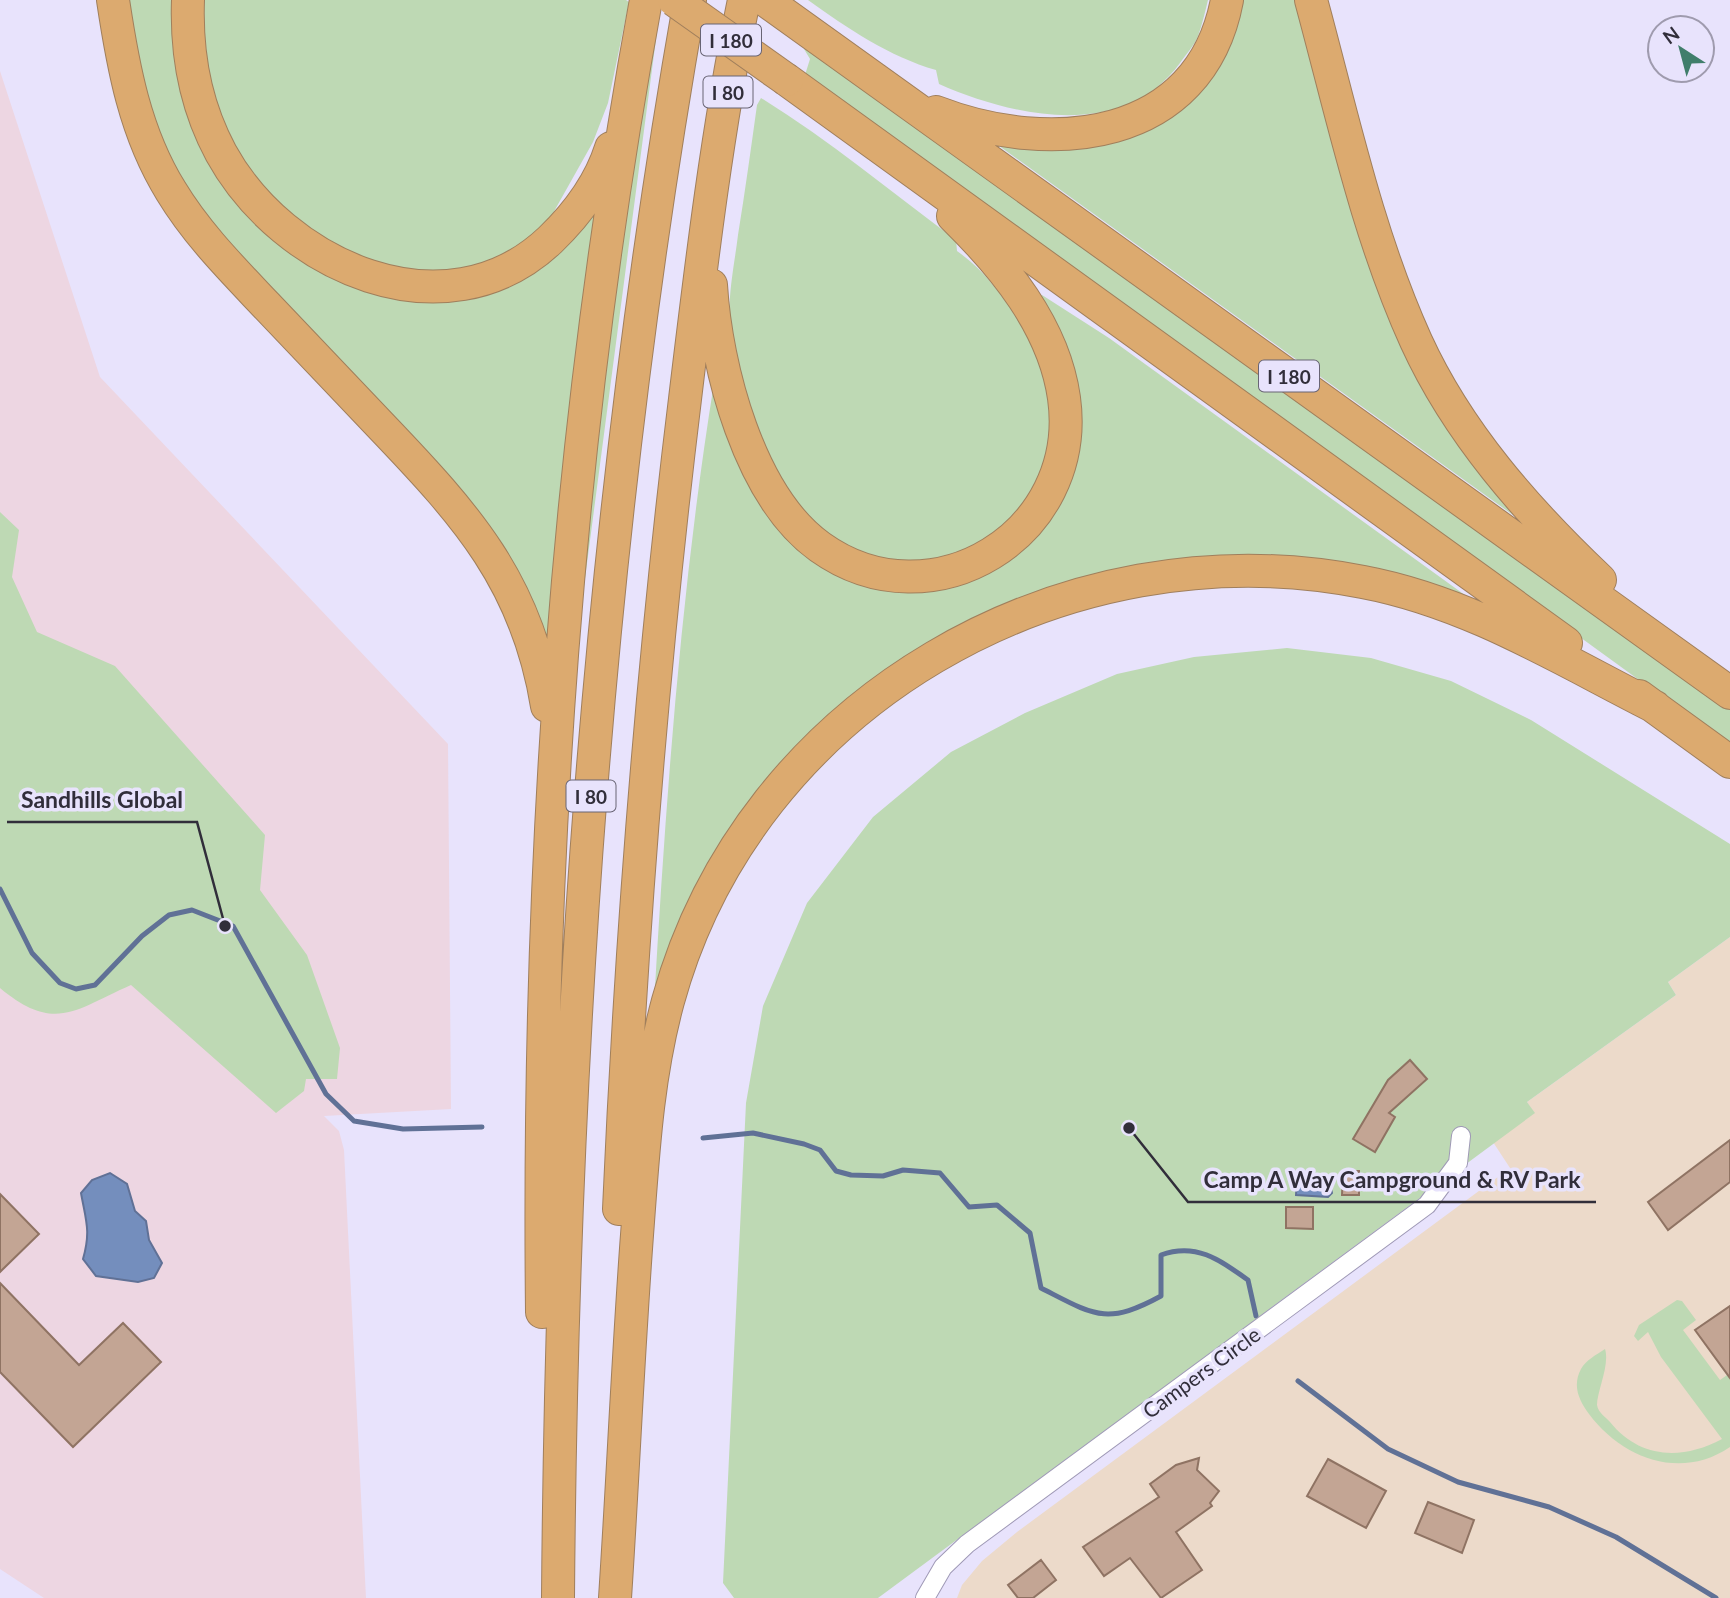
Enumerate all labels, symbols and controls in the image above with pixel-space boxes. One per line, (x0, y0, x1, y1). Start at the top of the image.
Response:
north arrow (1646, 14, 1716, 84)
text: N (1658, 21, 1683, 48)
road number: I 180 (701, 24, 761, 56)
road number: I 80 (704, 76, 752, 108)
road number: I 180 (1259, 360, 1319, 392)
callout: Sandhills Global (7, 778, 197, 822)
road number: I 80 (566, 780, 616, 811)
text: Sandhills Global (21, 785, 183, 813)
callout: Camp A Way Campground & RV Park (1188, 1158, 1596, 1202)
text: Camp A Way Campground & RV Park (1204, 1165, 1581, 1193)
street label: Campers Circle (1137, 1321, 1265, 1423)

